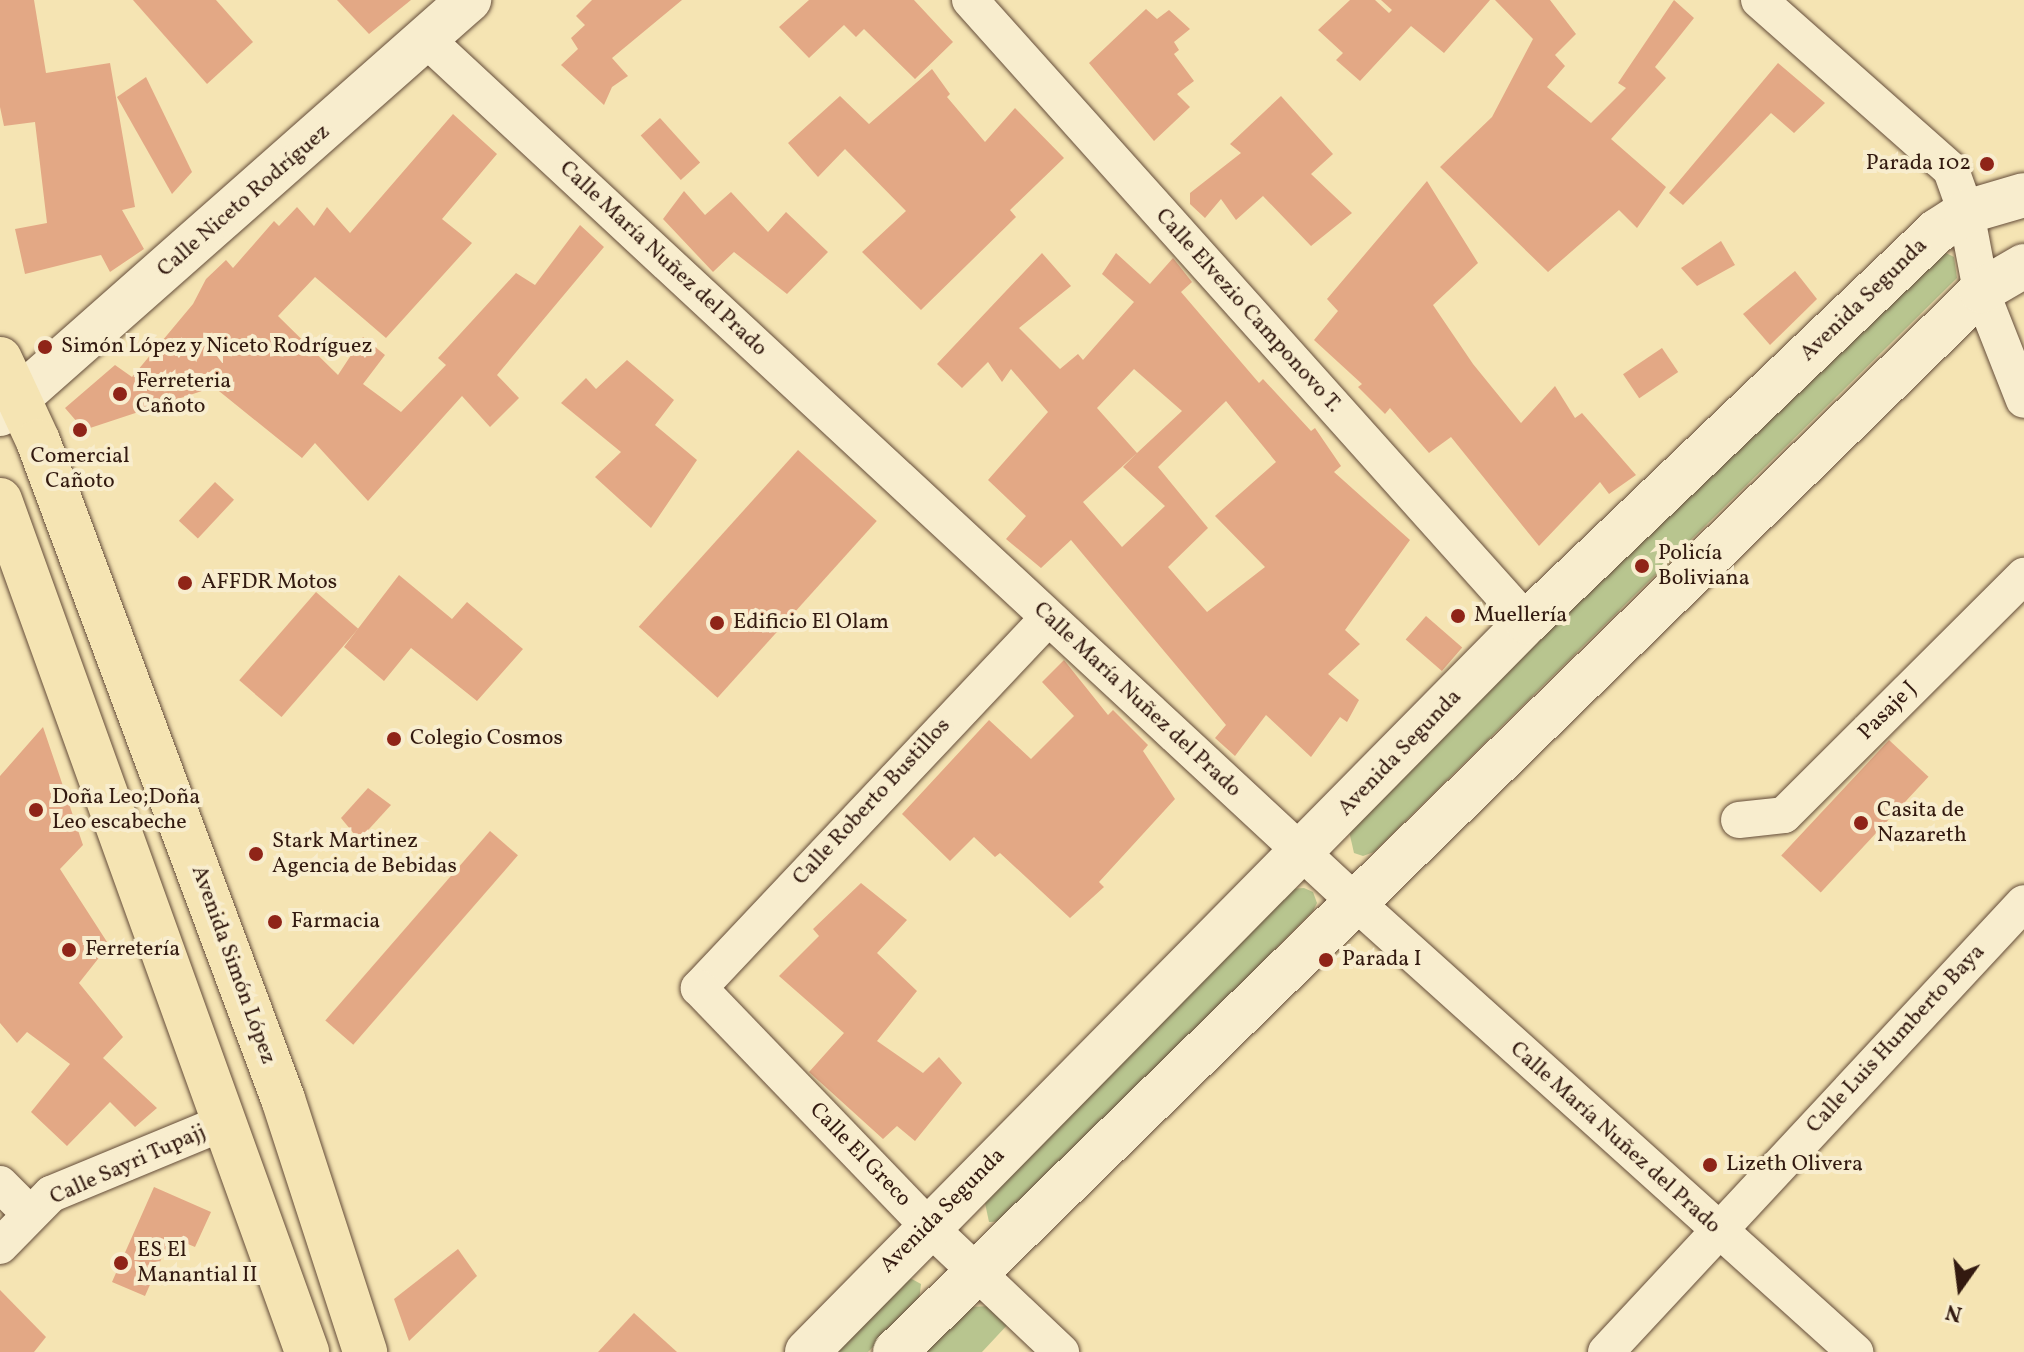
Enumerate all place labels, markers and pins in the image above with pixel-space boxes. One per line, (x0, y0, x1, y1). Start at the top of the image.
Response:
place label: Parada 102 (1866, 151, 1971, 177)
marker: Parada 102 (1978, 155, 1996, 173)
place label: Simón López y Niceto Rodríguez (61, 334, 374, 360)
marker: Simón López y Niceto Rodríguez (36, 338, 54, 356)
place label: Ferreteria Cañoto (136, 368, 231, 420)
marker: Ferreteria Cañoto (111, 385, 129, 403)
marker: Comercial Cañoto (71, 421, 89, 439)
place label: Comercial Cañoto (30, 443, 130, 494)
place label: Policía Boliviana (1658, 540, 1750, 592)
marker: Policía Boliviana (1633, 557, 1651, 575)
place label: AFFDR Motos (201, 570, 337, 596)
marker: AFFDR Motos (176, 574, 194, 592)
place label: Muellería (1474, 603, 1567, 629)
marker: Muellería (1449, 607, 1467, 625)
place label: Edificio El Olam (733, 610, 889, 636)
marker: Edificio El Olam (708, 614, 726, 632)
place label: Colegio Cosmos (410, 726, 563, 752)
marker: Colegio Cosmos (385, 730, 403, 748)
place label: Doña Leo;Doña Leo escabeche (52, 784, 200, 836)
place label: Casita de Nazareth (1877, 797, 1967, 848)
marker: Doña Leo;Doña Leo escabeche (27, 801, 45, 819)
marker: Casita de Nazareth (1852, 814, 1870, 832)
place label: Stark Martinez Agencia de Bebidas (272, 828, 457, 880)
marker: Stark Martinez Agencia de Bebidas (247, 845, 265, 863)
place label: Farmacia (291, 909, 380, 935)
marker: Farmacia (266, 913, 284, 931)
place label: Ferretería (85, 937, 180, 963)
marker: Ferretería (60, 941, 78, 959)
place label: Parada I (1342, 947, 1421, 973)
marker: Parada I (1317, 951, 1335, 969)
place label: Lizeth Olivera (1726, 1152, 1863, 1178)
marker: Lizeth Olivera (1701, 1156, 1719, 1174)
place label: ES El Manantial II (137, 1237, 258, 1288)
marker: ES El Manantial II (112, 1254, 130, 1272)

